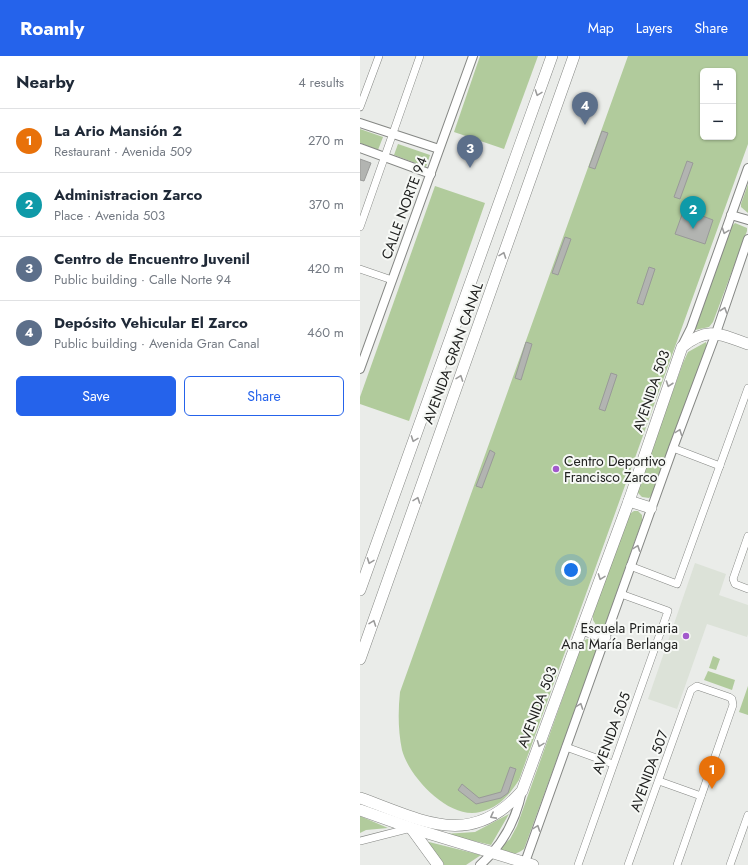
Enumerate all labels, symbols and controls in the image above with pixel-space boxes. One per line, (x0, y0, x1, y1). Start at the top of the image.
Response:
text: Roamly (20, 15, 84, 42)
text: Map (588, 18, 614, 38)
text: Layers (636, 18, 672, 38)
text: Share (694, 18, 728, 38)
map controls (700, 68, 736, 140)
button: + (700, 68, 736, 104)
text: Nearby (16, 70, 74, 94)
text: 4 results (298, 73, 344, 92)
one-way arrow (535, 89, 543, 96)
pin: 4 (572, 92, 598, 125)
button: − (700, 104, 736, 140)
text: La Ario Mansión 2 (54, 120, 182, 142)
text: 1 (26, 131, 32, 150)
text: 270 m (308, 131, 344, 150)
pin: 3 (457, 135, 483, 168)
text: Restaurant · Avenida 509 (54, 142, 192, 161)
street label: CALLE NORTE 94 (376, 154, 432, 262)
text: Administracion Zarco (54, 184, 202, 206)
text: 2 (25, 195, 33, 214)
text: 370 m (308, 195, 344, 214)
pin: 2 (680, 196, 706, 229)
text: Place · Avenida 503 (54, 206, 165, 225)
one-way arrow (721, 228, 730, 235)
text: Centro de Encuentro Juvenil (54, 248, 250, 270)
one-way arrow (499, 252, 507, 259)
text: 3 (25, 259, 33, 278)
text: 420 m (307, 259, 344, 278)
text: Public building · Calle Norte 94 (54, 270, 231, 289)
street label: AVENIDA GRAN CANAL (418, 279, 488, 427)
one-way arrow (719, 306, 727, 313)
text: Depósito Vehicular El Zarco (54, 312, 248, 334)
text: 4 (24, 323, 34, 342)
text: 460 m (307, 323, 344, 342)
text: Public building · Avenida Gran Canal (54, 334, 260, 353)
street label: AVENIDA 503 (628, 347, 674, 435)
one-way arrow (455, 374, 464, 381)
button: Save (16, 376, 176, 416)
button: Share (184, 376, 344, 416)
one-way arrow (665, 381, 674, 388)
one-way arrow (674, 428, 682, 435)
one-way arrow (411, 436, 419, 443)
place label: Centro Deportivo Francisco Zarco (564, 451, 666, 487)
marker: Centro Deportivo Francisco Zarco (551, 464, 561, 474)
one-way arrow (412, 497, 420, 504)
one-way arrow (632, 544, 641, 551)
one-way arrow (367, 558, 375, 565)
your location (561, 560, 581, 580)
one-way arrow (598, 573, 606, 580)
place label: Escuela Primaria Ana María Berlanga (561, 618, 678, 654)
one-way arrow (368, 619, 377, 626)
marker: Escuela Primaria Ana María Berlanga (681, 631, 691, 641)
street label: AVENIDA 503 (512, 663, 562, 751)
street label: AVENIDA 505 (587, 689, 635, 777)
one-way arrow (576, 702, 584, 709)
street label: AVENIDA 507 (625, 727, 673, 814)
one-way arrow (536, 741, 544, 748)
pin: 1 (699, 756, 725, 789)
one-way arrow (489, 812, 497, 819)
one-way arrow (532, 825, 540, 832)

